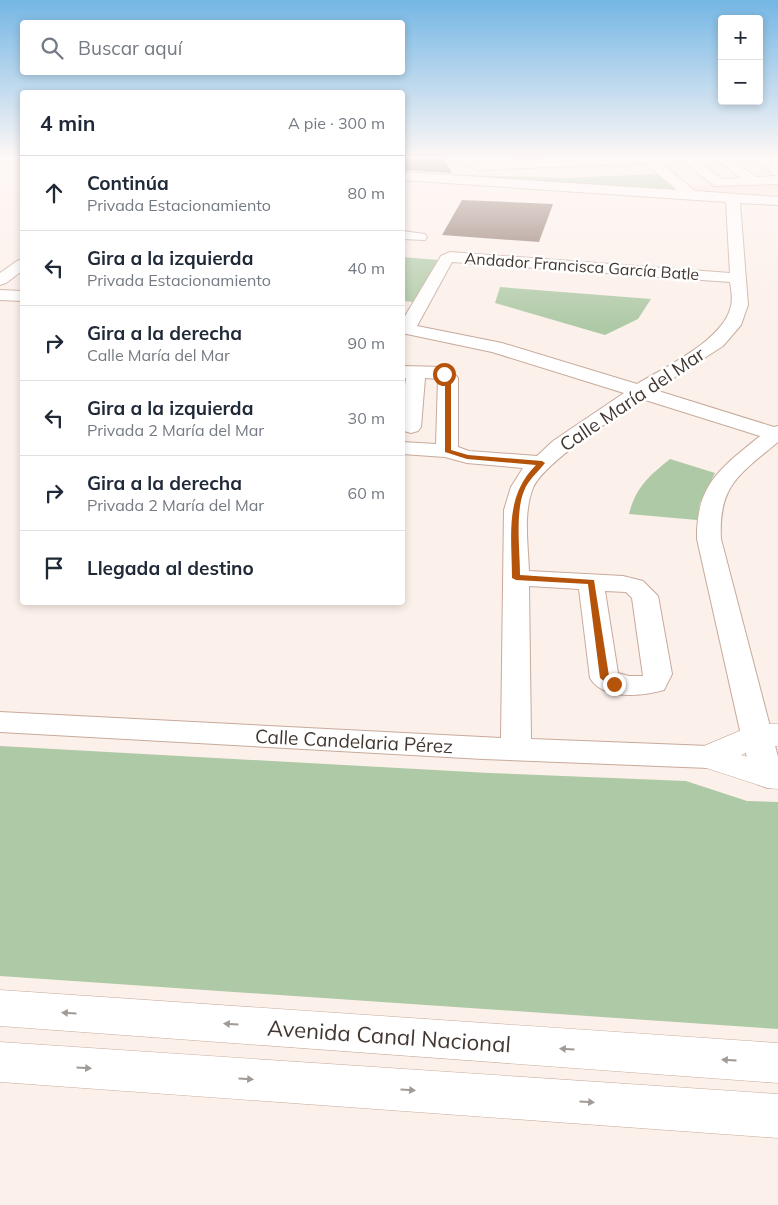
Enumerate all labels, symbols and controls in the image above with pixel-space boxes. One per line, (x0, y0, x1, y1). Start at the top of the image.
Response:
map controls (718, 15, 763, 105)
button: + (718, 15, 763, 60)
search box (20, 20, 405, 75)
icon: search (38, 34, 66, 62)
text: Buscar aquí (78, 36, 182, 60)
button: − (718, 60, 763, 105)
text: 4 min (40, 110, 95, 136)
text: A pie · 300 m (288, 113, 385, 133)
text: Continúa (87, 171, 169, 195)
icon: ahead (40, 179, 68, 207)
text: 80 m (348, 183, 385, 203)
text: Privada Estacionamiento (87, 195, 271, 215)
text: Gira a la izquierda (87, 246, 253, 270)
street label: Andador Francisca García Batle (464, 248, 700, 284)
icon: left (40, 254, 68, 282)
text: 40 m (348, 258, 385, 278)
text: Privada Estacionamiento (87, 270, 271, 290)
text: Gira a la derecha (87, 321, 242, 345)
icon: right (40, 329, 68, 357)
text: 90 m (348, 333, 385, 353)
street label: Calle María del Mar (555, 342, 709, 456)
text: Calle María del Mar (87, 345, 230, 365)
route start (433, 363, 456, 386)
text: Gira a la izquierda (87, 396, 253, 420)
icon: left (40, 404, 68, 432)
text: 30 m (348, 408, 385, 428)
text: Privada 2 María del Mar (87, 420, 264, 440)
text: Gira a la derecha (87, 471, 242, 495)
icon: right (40, 479, 68, 507)
text: 60 m (348, 483, 385, 503)
text: Privada 2 María del Mar (87, 495, 264, 515)
icon: arrive (40, 554, 68, 582)
text: Llegada al destino (87, 556, 254, 580)
route end (603, 673, 626, 696)
street label: Calle Candelaria Pérez (254, 724, 454, 758)
one-way arrow (60, 1008, 76, 1016)
street label: Avenida Canal Nacional (266, 1014, 512, 1058)
one-way arrow (222, 1020, 238, 1028)
one-way arrow (559, 1044, 575, 1052)
one-way arrow (721, 1055, 737, 1063)
one-way arrow (76, 1064, 92, 1072)
one-way arrow (238, 1075, 254, 1083)
one-way arrow (400, 1086, 416, 1094)
one-way arrow (580, 1099, 596, 1107)

